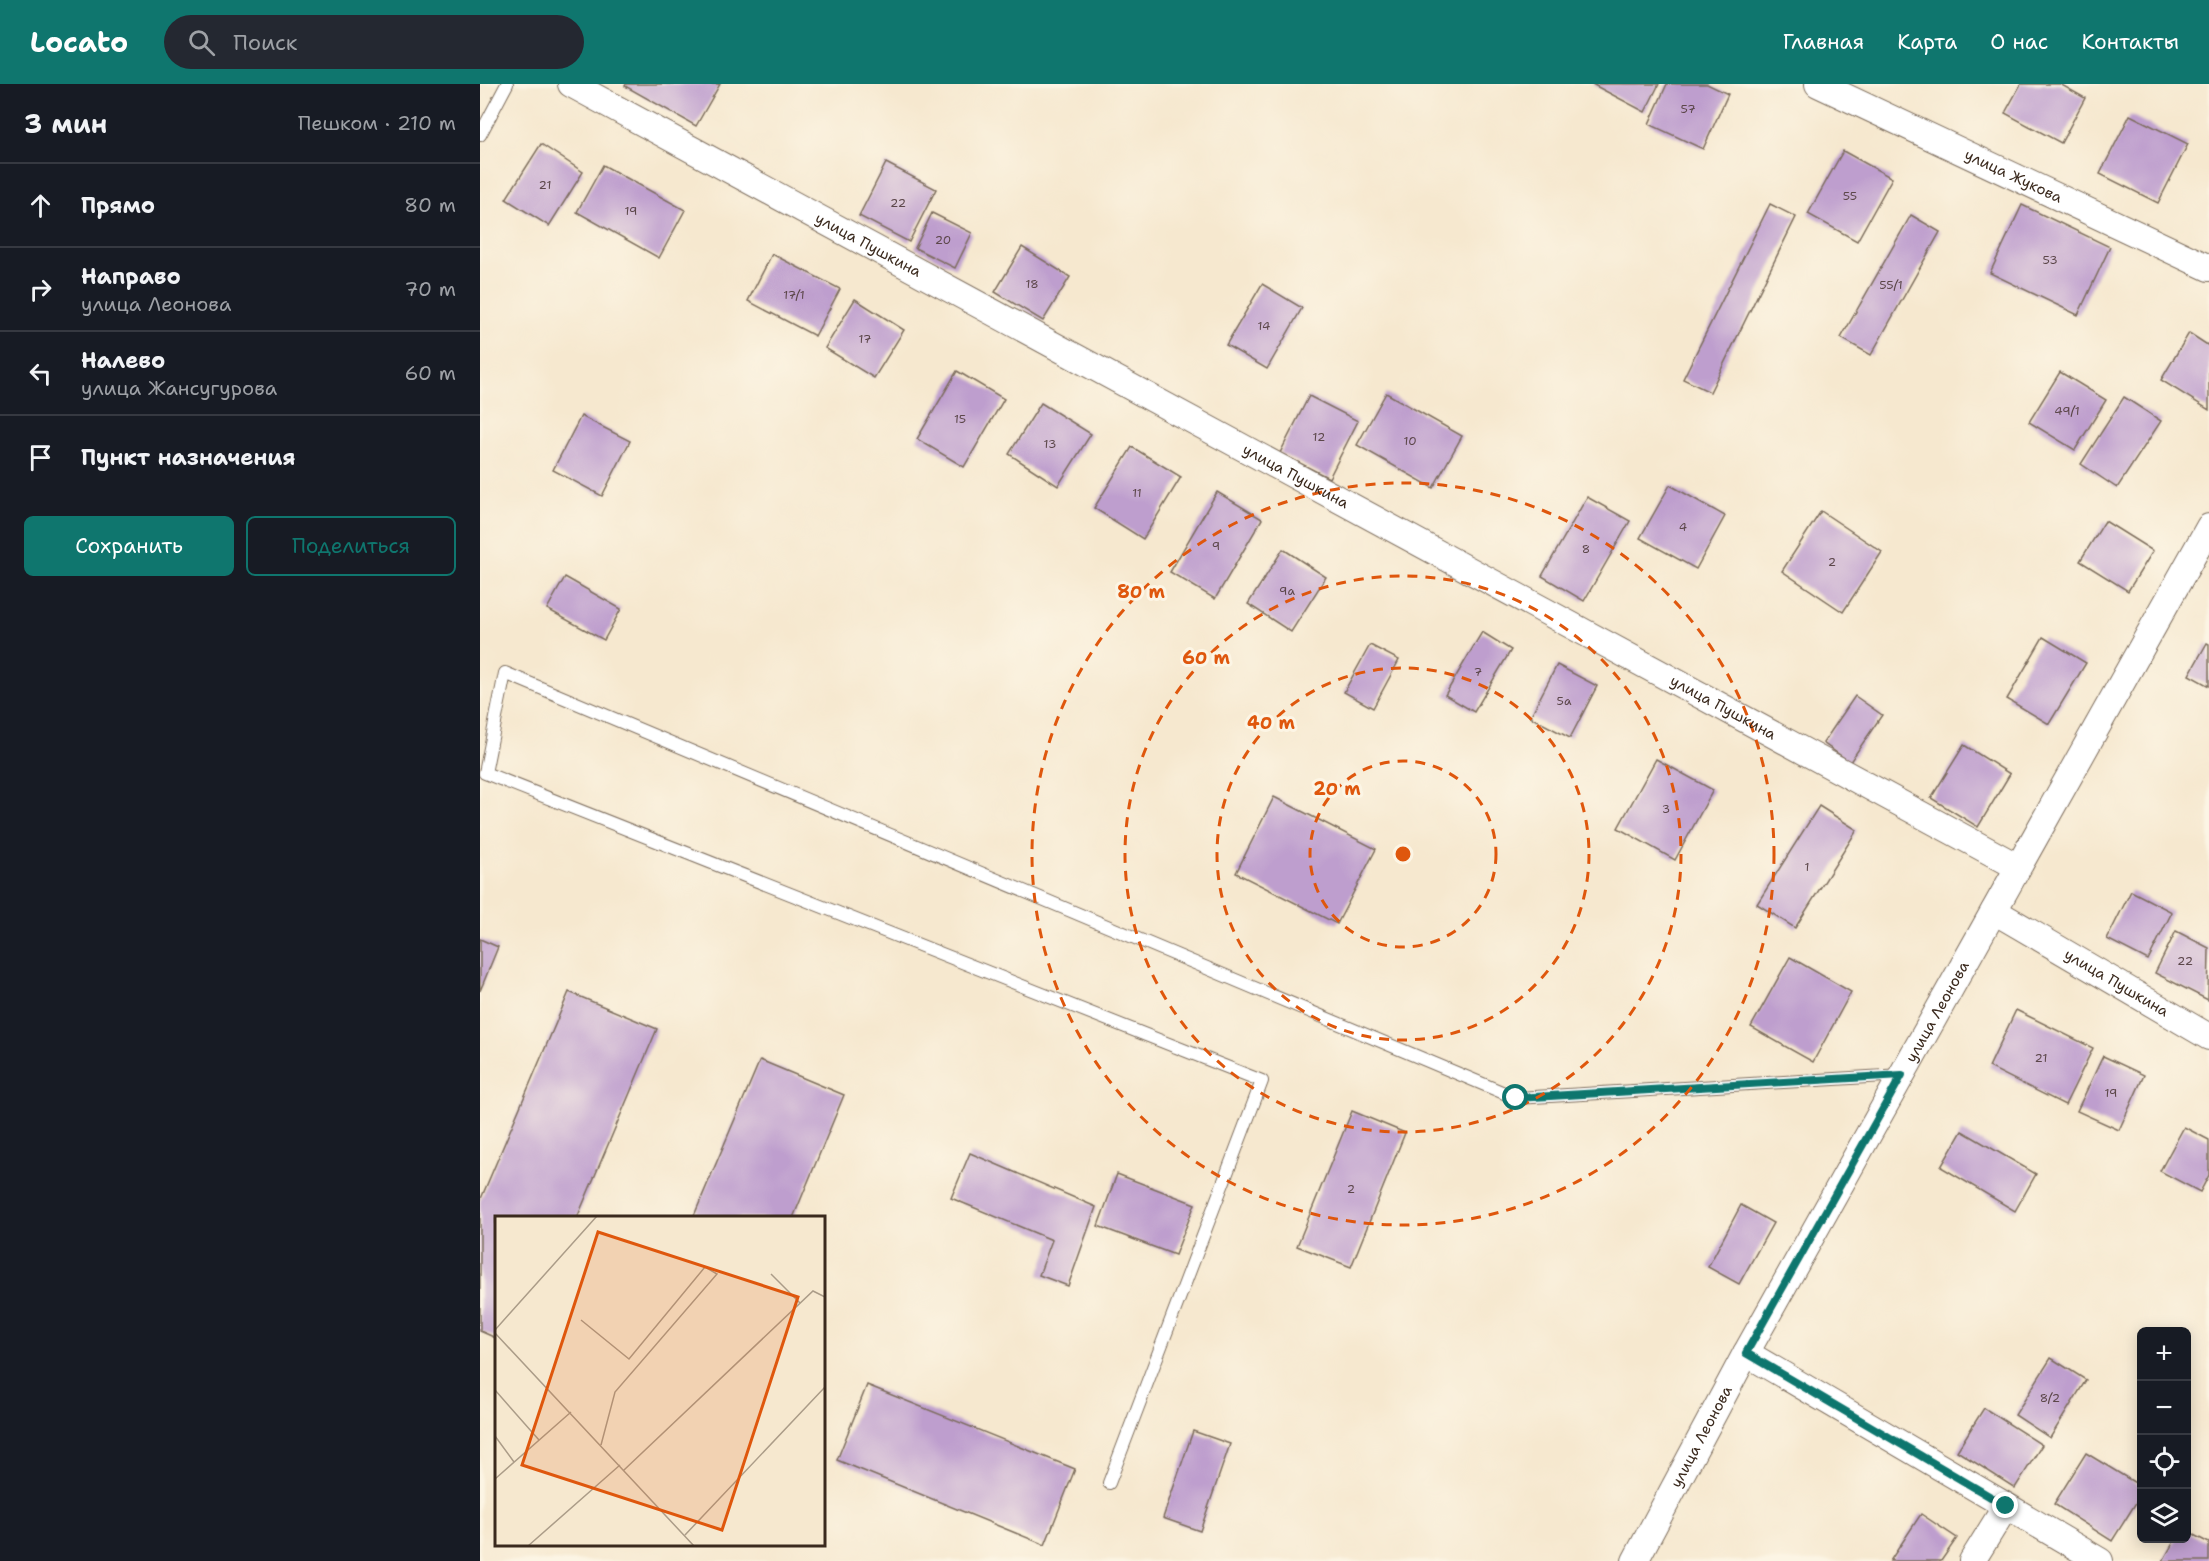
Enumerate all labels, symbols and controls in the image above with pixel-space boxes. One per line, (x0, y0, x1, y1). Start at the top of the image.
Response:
search box (164, 15, 584, 69)
text: Locato (30, 23, 128, 61)
icon: search (185, 26, 218, 59)
text: Поиск (233, 28, 297, 57)
text: Главная (1783, 28, 1864, 56)
text: Карта (1897, 28, 1957, 56)
text: О нас (1990, 28, 2048, 56)
text: Контакты (2081, 28, 2179, 56)
house number: 57 (1680, 101, 1696, 117)
text: 3 мин (24, 106, 107, 141)
text: Пешком · 210 m (298, 110, 456, 136)
street label: улица Жукова (1961, 144, 2066, 208)
house number: 21 (539, 177, 551, 193)
house number: 55 (1843, 188, 1857, 204)
icon: ahead (24, 189, 57, 222)
text: Прямо (81, 191, 155, 220)
text: 80 m (404, 192, 456, 218)
house number: 22 (890, 195, 906, 211)
house number: 19 (625, 203, 637, 219)
street label: улица Пушкина (812, 208, 925, 282)
house number: 20 (935, 232, 951, 248)
house number: 53 (2042, 252, 2058, 268)
text: Направо (81, 262, 181, 291)
icon: right (24, 273, 57, 306)
text: 70 m (404, 276, 456, 302)
house number: 18 (1025, 276, 1039, 292)
house number: 55/1 (1879, 277, 1903, 293)
house number: 17/1 (783, 287, 805, 303)
text: улица Леонова (81, 291, 231, 317)
house number: 14 (1258, 318, 1270, 334)
house number: 17 (859, 331, 871, 347)
text: Налево (81, 346, 165, 375)
icon: left (24, 357, 57, 390)
text: 60 m (404, 360, 456, 386)
text: улица Жансугурова (81, 375, 277, 401)
house number: 49/1 (2054, 403, 2080, 419)
house number: 15 (954, 411, 966, 427)
house number: 12 (1313, 429, 1325, 445)
house number: 10 (1403, 433, 1417, 449)
house number: 13 (1044, 436, 1056, 452)
street label: улица Пушкина (1239, 439, 1353, 513)
icon: arrive (24, 441, 57, 474)
text: Пункт назначения (81, 443, 295, 472)
house number: 11 (1132, 485, 1142, 501)
button: Сохранить (24, 516, 234, 576)
button: Поделиться (246, 516, 456, 576)
house number: 4 (1679, 519, 1687, 535)
house number: 9 (1212, 538, 1220, 554)
house number: 8 (1582, 541, 1590, 557)
house number: 2 (1828, 554, 1836, 570)
text: 80 m (1117, 580, 1165, 604)
house number: 9а (1279, 583, 1295, 599)
text: 60 m (1182, 646, 1230, 670)
house number: 7 (1474, 664, 1482, 680)
street label: улица Пушкина (1667, 671, 1780, 745)
house number: 5а (1557, 693, 1572, 709)
text: 40 m (1247, 711, 1295, 735)
text: 20 m (1313, 777, 1361, 801)
house number: 3 (1662, 801, 1670, 817)
centre of rings (1393, 844, 1413, 864)
house number: 1 (1804, 859, 1810, 875)
street label: улица Пушкина (2061, 944, 2173, 1022)
house number: 22 (2177, 953, 2193, 969)
street label: улица Леонова (1901, 957, 1974, 1066)
house number: 21 (2035, 1050, 2047, 1066)
route start (1502, 1084, 1528, 1110)
house number: 19 (2105, 1085, 2117, 1101)
house number: 2 (1347, 1181, 1355, 1197)
inset map (495, 1216, 825, 1546)
map controls (2137, 1327, 2191, 1543)
button: + (2137, 1327, 2191, 1381)
button: − (2137, 1381, 2191, 1435)
street label: улица Леонова (1666, 1382, 1737, 1491)
house number: 8/2 (2040, 1390, 2060, 1406)
button: locate (2137, 1435, 2191, 1489)
button: layers (2137, 1489, 2191, 1543)
route end (1992, 1492, 2018, 1518)

